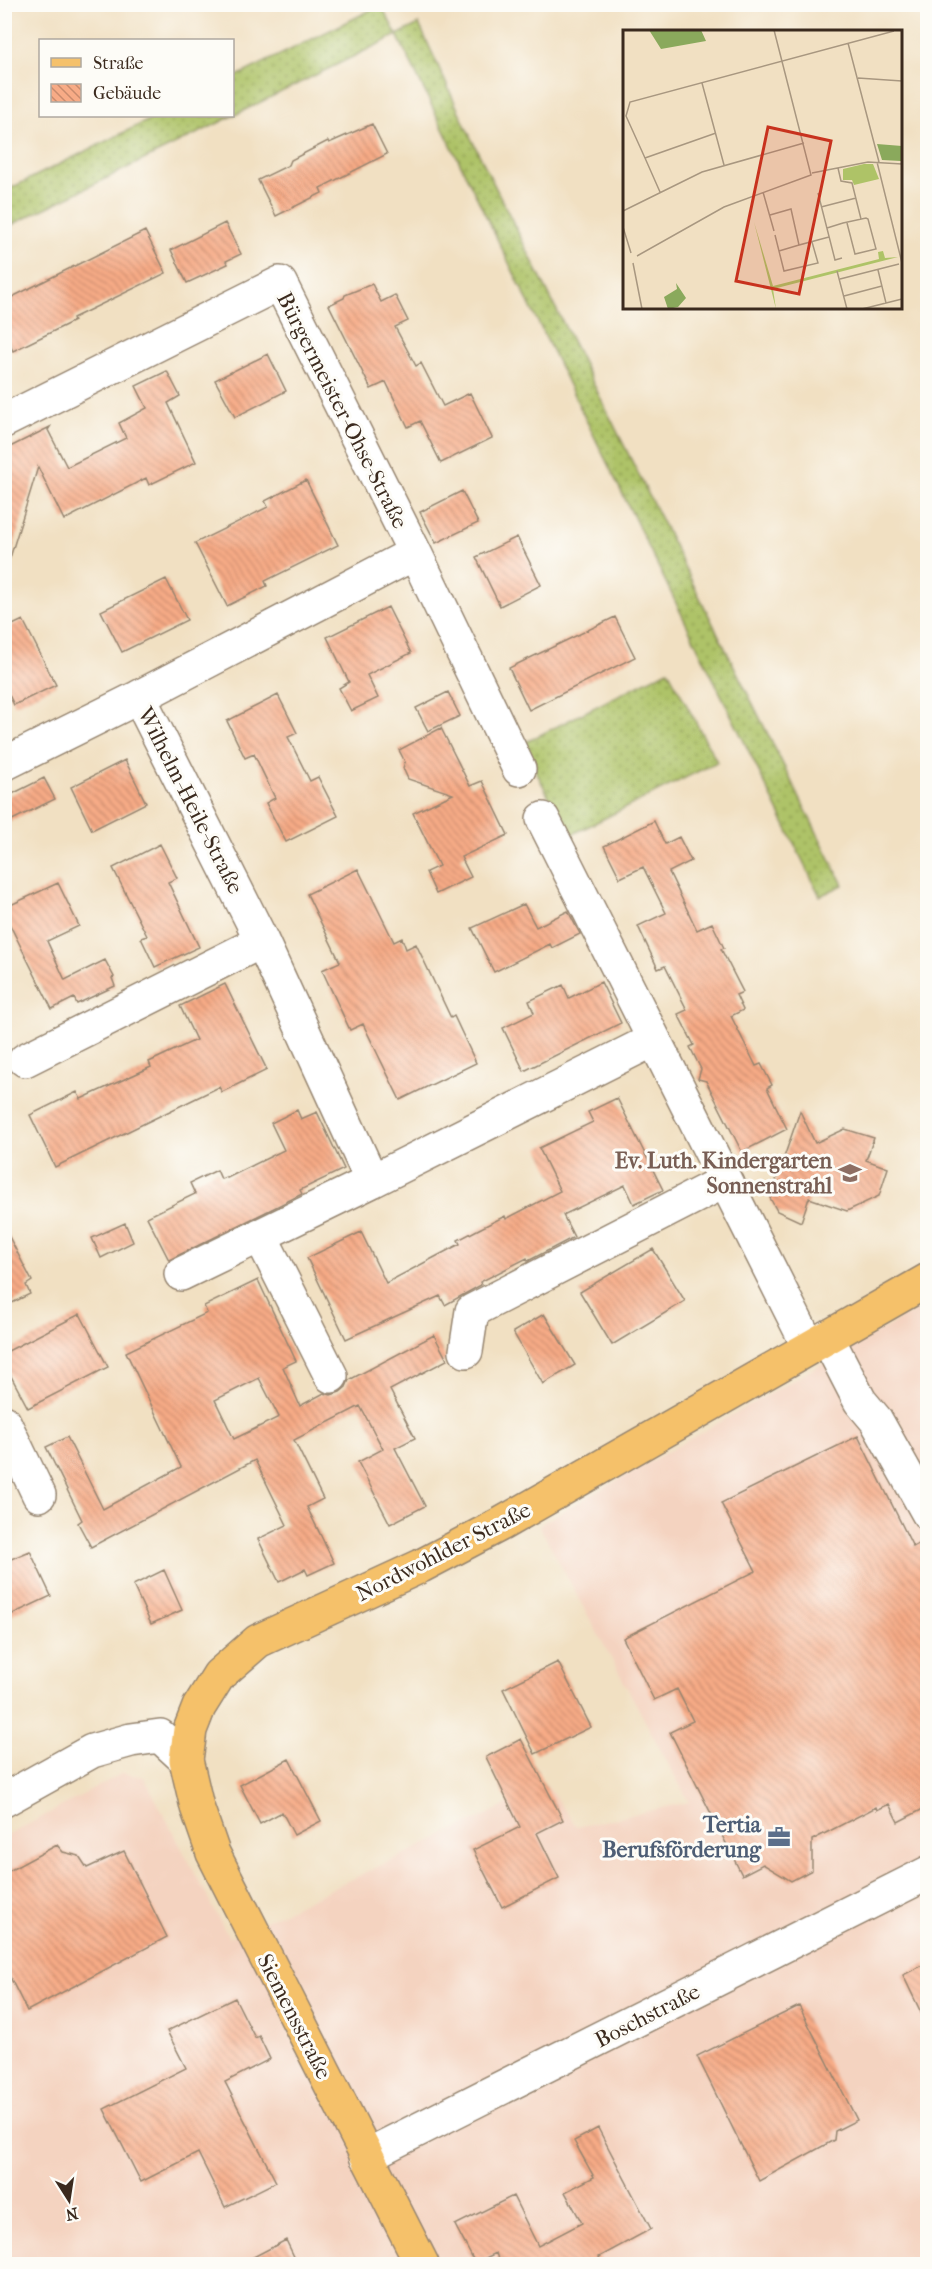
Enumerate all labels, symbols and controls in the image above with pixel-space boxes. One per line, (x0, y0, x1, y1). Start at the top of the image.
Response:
inset map (623, 30, 902, 309)
legend (39, 39, 234, 117)
text: Straße (93, 53, 144, 74)
text: Gebäude (93, 83, 161, 104)
street label: Bürgermeister-Ohse-Straße (271, 288, 413, 533)
street label: Wilhelm-Heile-Straße (131, 702, 248, 898)
place label: Ev. Luth. Kindergarten Sonnenstrahl (615, 1148, 833, 1199)
school or university icon: Ev. Luth. Kindergarten Sonnenstrahl (837, 1160, 863, 1186)
street label: Nordwohlder Straße (352, 1497, 535, 1607)
place label: Tertia Berufsförderung (602, 1812, 762, 1863)
office icon: Tertia Berufsförderung (766, 1824, 792, 1850)
street label: Siemensstraße (251, 1950, 337, 2083)
street label: Boschstraße (591, 1978, 704, 2053)
north arrow (39, 2170, 99, 2230)
text: N (63, 2204, 80, 2225)

